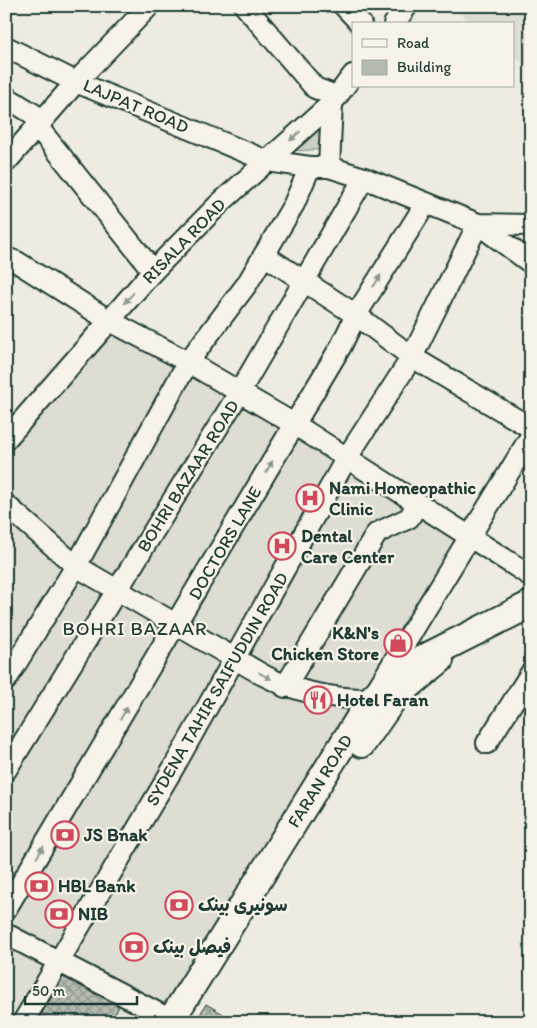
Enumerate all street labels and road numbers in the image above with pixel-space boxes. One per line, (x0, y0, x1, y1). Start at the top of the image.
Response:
street label: LAJPAT ROAD (80, 74, 192, 138)
street label: RISALA ROAD (138, 194, 230, 288)
street label: BOHRI BAZAAR ROAD (132, 396, 244, 556)
street label: DOCTORS LANE (184, 482, 266, 604)
street label: SYDENA TAHIR SAIFUDDIN ROAD (141, 568, 293, 810)
street label: FARAN ROAD (283, 730, 357, 832)

